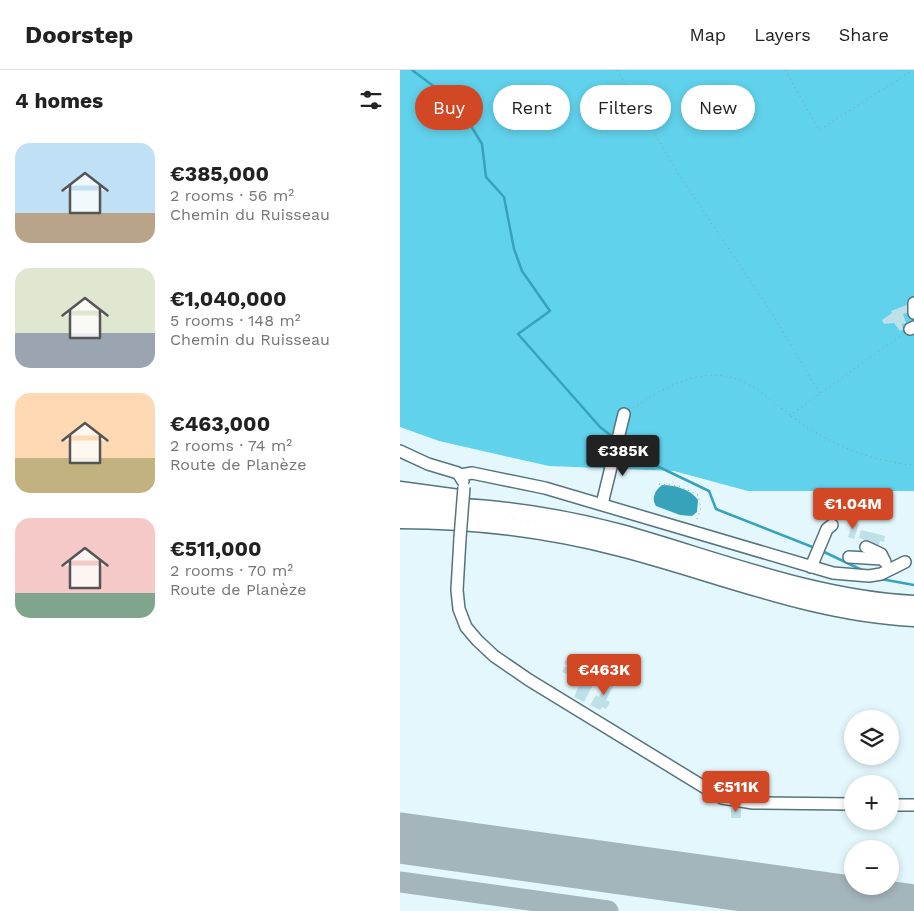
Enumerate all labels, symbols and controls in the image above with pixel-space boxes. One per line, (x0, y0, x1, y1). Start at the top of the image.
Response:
text: Doorstep (25, 21, 133, 49)
text: Map (689, 24, 726, 45)
text: Layers (754, 24, 811, 45)
text: Share (839, 24, 889, 45)
chip: Buy (415, 85, 483, 130)
chip: Rent (493, 85, 570, 130)
chip: Filters (580, 85, 671, 130)
chip: New (681, 85, 755, 130)
icon: filters (357, 86, 385, 114)
text: 4 homes (15, 88, 103, 113)
text: €385,000 (170, 161, 269, 186)
icon: home (55, 163, 115, 223)
text: 2 rooms · 56 m² (170, 186, 294, 205)
text: Chemin du Ruisseau (170, 205, 330, 224)
text: €1,040,000 (170, 286, 287, 311)
icon: home (55, 288, 115, 348)
text: 5 rooms · 148 m² (170, 311, 301, 330)
text: Chemin du Ruisseau (170, 330, 330, 349)
text: €463,000 (170, 411, 270, 436)
icon: home (55, 413, 115, 473)
pin: €385K (588, 434, 658, 477)
text: 2 rooms · 74 m² (170, 436, 292, 455)
text: €385K (597, 441, 649, 460)
text: Route de Planèze (170, 455, 306, 474)
pin: €1.04M (812, 488, 894, 530)
text: €1.04M (824, 494, 882, 513)
text: €511,000 (170, 536, 262, 561)
icon: home (55, 538, 115, 598)
text: 2 rooms · 70 m² (170, 561, 293, 580)
text: Route de Planèze (170, 580, 306, 599)
pin: €463K (569, 654, 639, 696)
text: €463K (578, 660, 630, 679)
map controls (844, 710, 899, 895)
button: layers (844, 710, 899, 765)
pin: €511K (701, 770, 771, 813)
button: + (844, 775, 899, 830)
text: €511K (713, 777, 759, 796)
button: − (844, 840, 899, 895)

